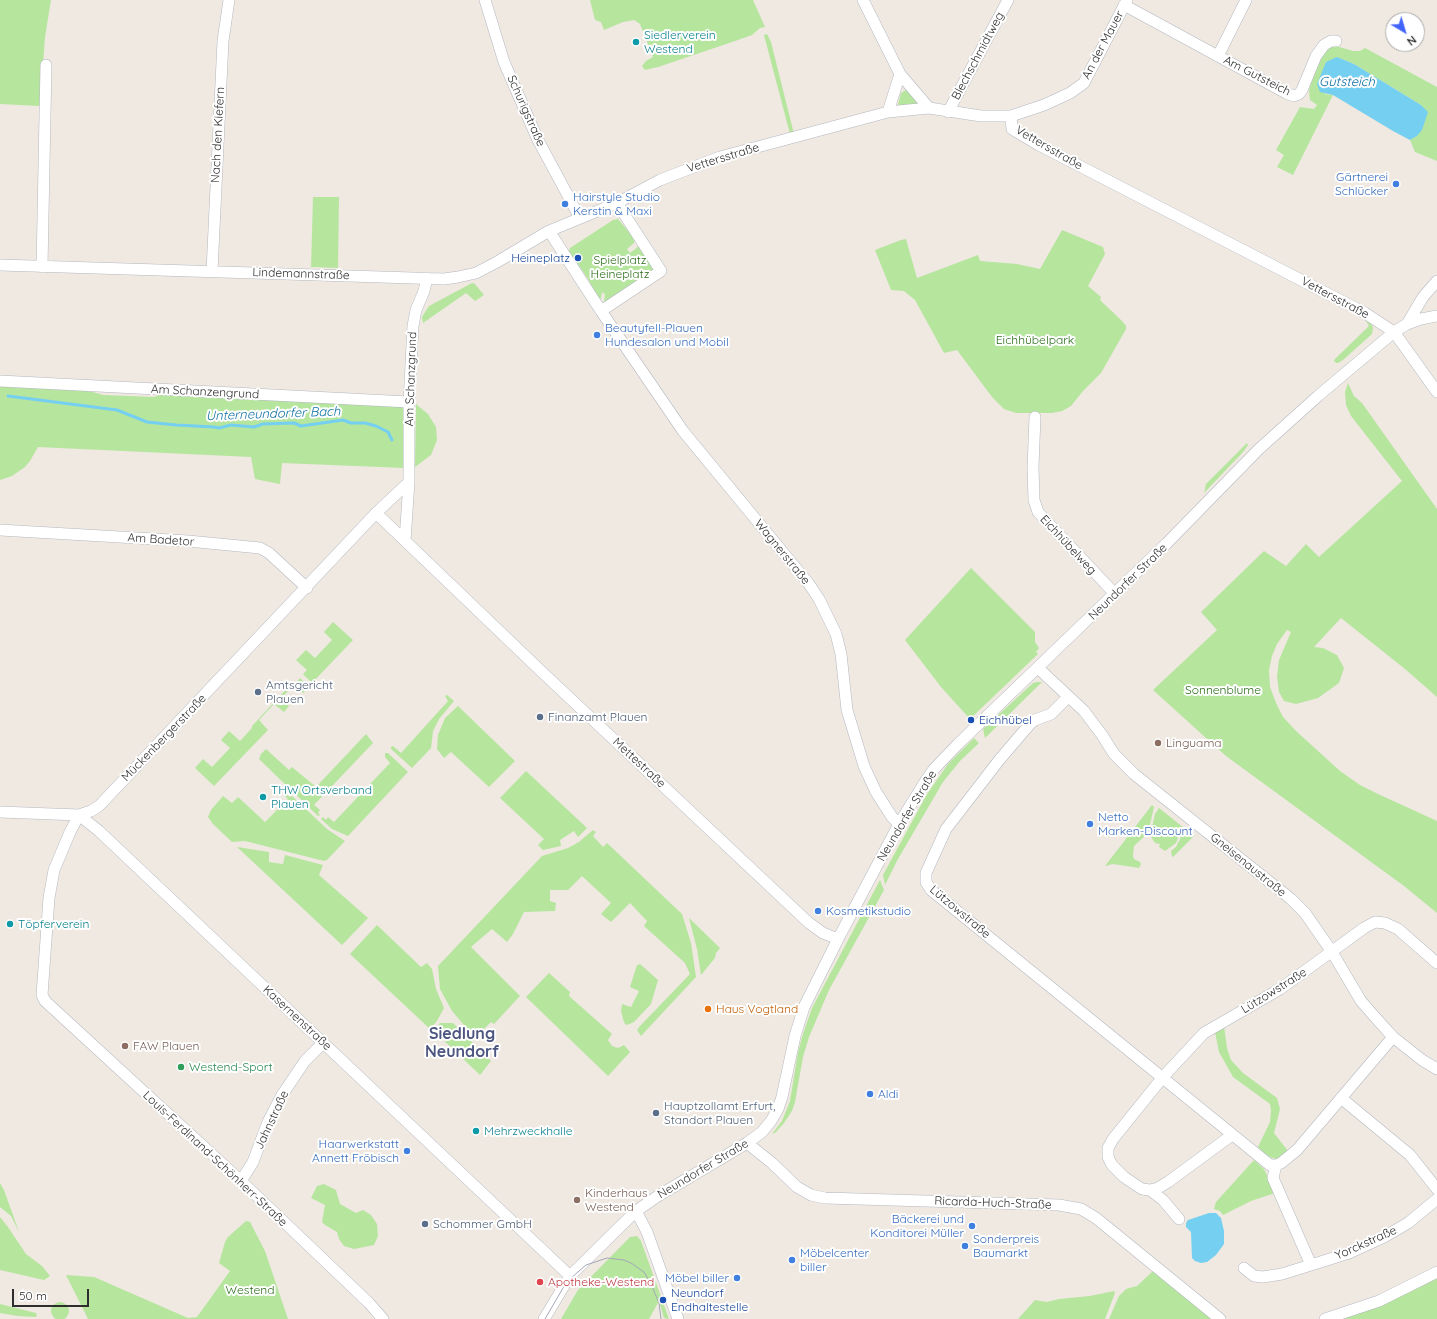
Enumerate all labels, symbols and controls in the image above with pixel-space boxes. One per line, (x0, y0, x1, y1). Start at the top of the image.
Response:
street label: An der Mauer (1079, 8, 1127, 82)
street label: Blechschmidtweg (949, 10, 1007, 102)
north arrow (1385, 12, 1425, 52)
place label: Siedlerverein Westend (644, 28, 716, 56)
text: N (1404, 33, 1419, 49)
marker: Siedlerverein Westend (631, 37, 641, 47)
street label: Am Gutsteich (1221, 53, 1293, 99)
street label: Schurigstraße (504, 73, 548, 149)
water label: Gutsteich (1319, 74, 1375, 90)
street label: Nach den Kiefern (208, 87, 228, 183)
street label: Vettersstraße (1013, 123, 1085, 173)
street label: Vettersstraße (685, 140, 761, 176)
place label: Gärtnerei Schlücker (1335, 170, 1388, 198)
marker: Gärtnerei Schlücker (1391, 179, 1401, 189)
place label: Hairstyle Studio Kerstin & Maxi (573, 190, 660, 218)
marker: Hairstyle Studio Kerstin & Maxi (560, 199, 570, 209)
place label: Heineplatz (511, 251, 570, 265)
marker: Heineplatz (573, 253, 583, 263)
park label: Spielplatz Heineplatz (591, 253, 649, 281)
street label: Lindemannstraße (252, 265, 350, 283)
street label: Vettersstraße (1298, 274, 1372, 322)
place label: Beautyfell-Plauen Hundesalon und Mobil (605, 321, 729, 349)
marker: Beautyfell-Plauen Hundesalon und Mobil (592, 330, 602, 340)
street label: Am Schanzgrund (402, 331, 420, 427)
park label: Eichhübelpark (996, 333, 1074, 347)
street label: Am Schanzengrund (150, 382, 260, 402)
water label: Unterneundorfer Bach (206, 404, 340, 424)
street label: Eichhübelweg (1037, 512, 1099, 578)
street label: Wagnerstraße (751, 516, 813, 588)
street label: Am Badetor (127, 530, 195, 550)
street label: Neundorfer Straße (1086, 541, 1170, 623)
place label: Amtsgericht Plauen (266, 678, 333, 706)
park label: Sonnenblume (1185, 683, 1261, 697)
marker: Amtsgericht Plauen (253, 687, 263, 697)
street label: Mückenbergerstraße (119, 691, 209, 785)
place label: Finanzamt Plauen (548, 710, 647, 724)
marker: Finanzamt Plauen (535, 712, 545, 722)
place label: Eichhübel (979, 713, 1032, 727)
marker: Eichhübel (966, 715, 976, 725)
street label: Mettestraße (610, 735, 668, 791)
place label: Linguama (1166, 736, 1222, 750)
marker: Linguama (1153, 738, 1163, 748)
street label: Neundorfer Straße (874, 768, 940, 864)
place label: THW Ortsverband Plauen (271, 783, 372, 811)
marker: THW Ortsverband Plauen (258, 792, 268, 802)
place label: Netto Marken-Discount (1098, 810, 1192, 838)
marker: Netto Marken-Discount (1085, 819, 1095, 829)
street label: Gneisenaustraße (1207, 830, 1289, 900)
street label: Lützowstraße (927, 883, 993, 941)
place label: Kosmetikstudio (826, 904, 911, 918)
marker: Kosmetikstudio (813, 906, 823, 916)
place label: Töpferverein (18, 917, 89, 931)
marker: Töpferverein (5, 919, 15, 929)
street label: Lützowstraße (1239, 965, 1309, 1017)
street label: Kasernenstraße (260, 983, 334, 1053)
place label: Haus Vogtland (716, 1002, 798, 1016)
marker: Haus Vogtland (703, 1004, 713, 1014)
district label: Siedlung Neundorf (425, 1024, 499, 1062)
place label: FAW Plauen (133, 1039, 199, 1053)
marker: FAW Plauen (120, 1041, 130, 1051)
place label: Westend-Sport (189, 1060, 272, 1074)
marker: Westend-Sport (176, 1062, 186, 1072)
place label: Aldi (878, 1087, 898, 1101)
street label: Louis-Ferdinand-Schönherr-Straße (140, 1088, 290, 1230)
street label: Jahnstraße (252, 1088, 292, 1152)
marker: Aldi (865, 1089, 875, 1099)
place label: Hauptzollamt Erfurt, Standort Plauen (664, 1099, 776, 1127)
marker: Hauptzollamt Erfurt, Standort Plauen (651, 1108, 661, 1118)
place label: Mehrzweckhalle (484, 1124, 573, 1138)
marker: Mehrzweckhalle (471, 1126, 481, 1136)
street label: Neundorfer Straße (655, 1136, 751, 1202)
place label: Haarwerkstatt Annett Fröbisch (312, 1137, 399, 1165)
marker: Haarwerkstatt Annett Fröbisch (402, 1146, 412, 1156)
place label: Kinderhaus Westend (585, 1186, 648, 1214)
street label: Ricarda-Huch-Straße (934, 1194, 1052, 1212)
marker: Kinderhaus Westend (572, 1195, 582, 1205)
place label: Bäckerei und Konditorei Müller (870, 1212, 964, 1240)
place label: Schommer GmbH (433, 1217, 532, 1231)
marker: Schommer GmbH (420, 1219, 430, 1229)
marker: Bäckerei und Konditorei Müller (967, 1221, 977, 1231)
street label: Yorckstraße (1333, 1223, 1399, 1263)
place label: Sonderpreis Baumarkt (973, 1232, 1039, 1260)
marker: Sonderpreis Baumarkt (960, 1241, 970, 1251)
place label: Möbelcenter biller (800, 1246, 869, 1274)
marker: Möbelcenter biller (787, 1255, 797, 1265)
place label: Möbel biller (665, 1271, 729, 1285)
marker: Möbel biller (732, 1273, 742, 1283)
place label: Apotheke-Westend (548, 1275, 654, 1289)
marker: Apotheke-Westend (535, 1277, 545, 1287)
scale bar (14, 1281, 91, 1307)
park label: Westend (226, 1283, 274, 1297)
place label: Neundorf Endhaltestelle (671, 1286, 748, 1314)
text: 50 m (19, 1288, 47, 1303)
marker: Neundorf Endhaltestelle (658, 1295, 668, 1305)

